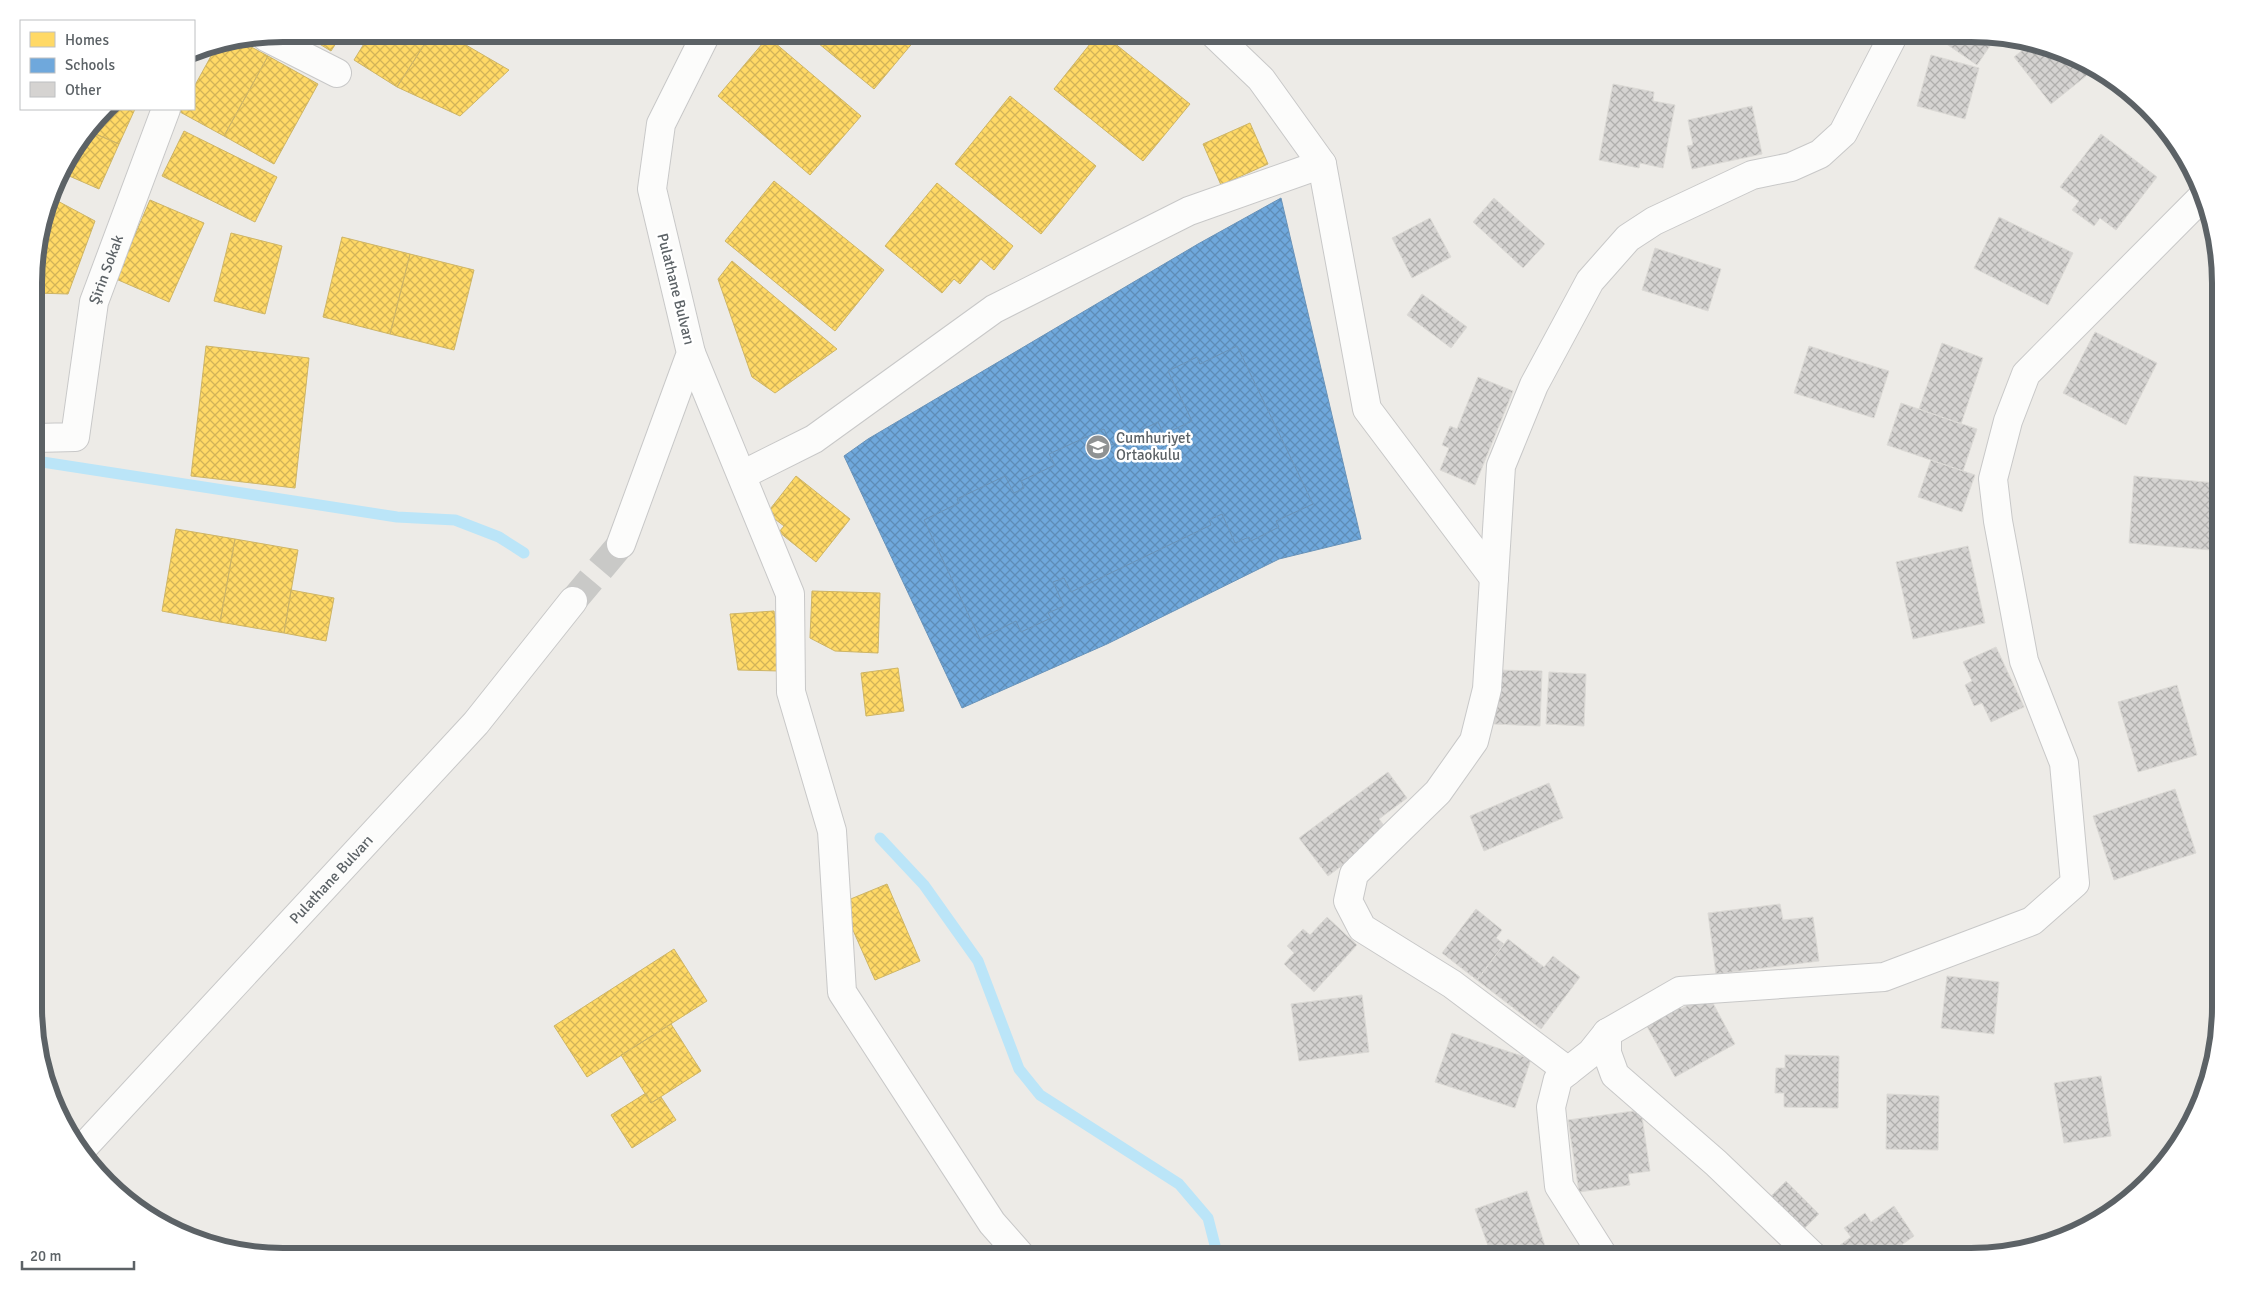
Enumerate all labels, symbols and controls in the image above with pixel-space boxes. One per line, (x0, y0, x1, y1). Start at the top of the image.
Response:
legend (20, 20, 195, 110)
text: Homes (65, 31, 109, 49)
text: Schools (65, 56, 116, 74)
text: Other (65, 81, 102, 99)
street label: Pulathane Bulvarı (653, 231, 699, 347)
street label: Şirin Sokak (85, 232, 127, 307)
place label: Cumhuriyet Ortaokulu (1116, 429, 1191, 464)
school or university icon: Cumhuriyet Ortaokulu (1085, 434, 1111, 460)
street label: Pulathane Bulvarı (286, 831, 377, 927)
scale bar (22, 1238, 135, 1270)
text: 20 m (30, 1247, 61, 1265)

